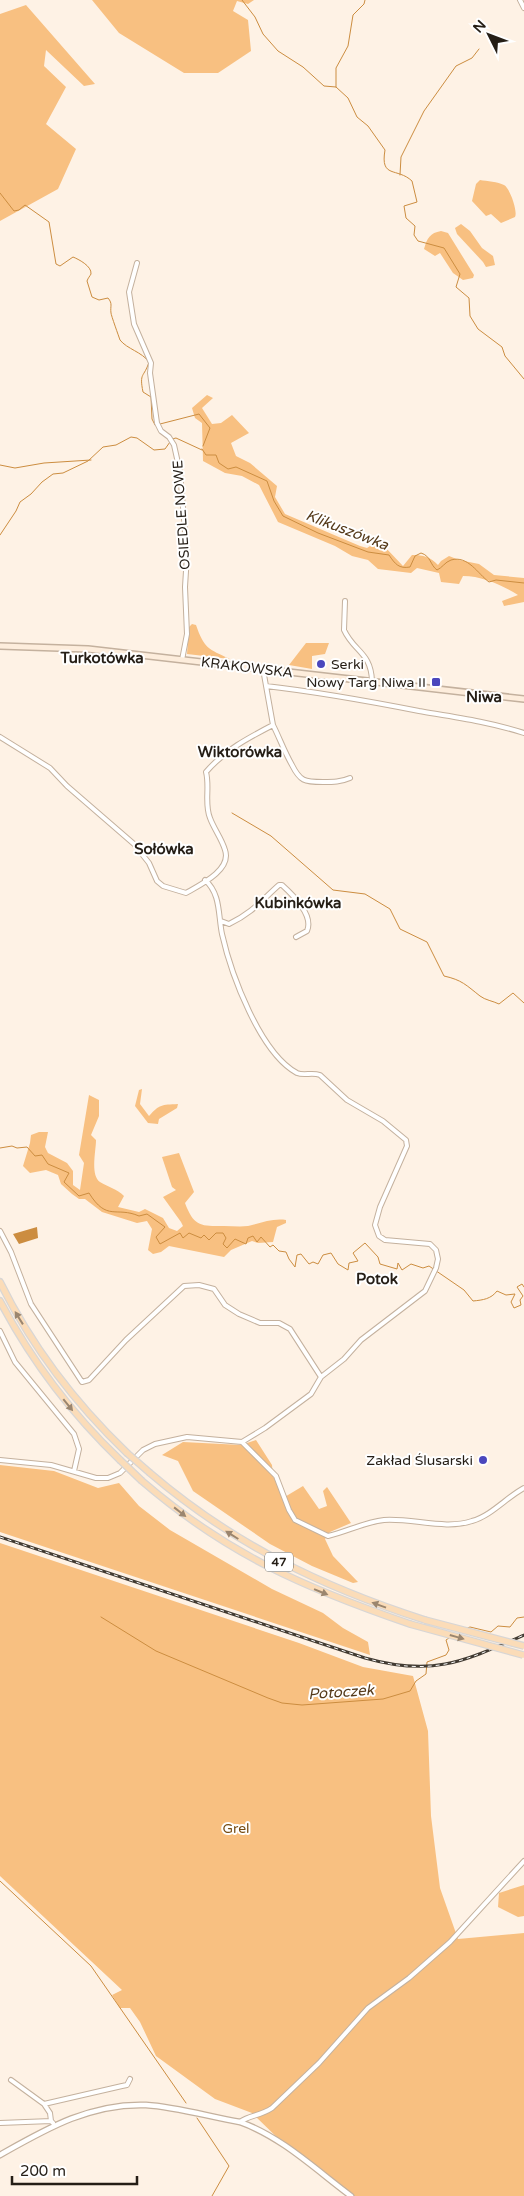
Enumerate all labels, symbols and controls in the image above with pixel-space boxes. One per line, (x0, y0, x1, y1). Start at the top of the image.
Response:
north arrow (464, 10, 514, 60)
text: N (470, 17, 490, 37)
street label: OSIEDLE NOWE (169, 460, 194, 570)
water label: Klikuszówka (303, 506, 391, 554)
district label: Turkotówka (59, 649, 144, 667)
street label: KRAKOWSKA (200, 653, 294, 682)
place label: Serki (331, 656, 364, 673)
marker: Serki (315, 658, 327, 670)
place label: Nowy Targ Niwa II (306, 674, 426, 691)
marker: Nowy Targ Niwa II (430, 676, 442, 688)
district label: Niwa (466, 688, 502, 706)
district label: Wiktorówka (198, 743, 282, 761)
district label: Sołówka (134, 840, 194, 858)
district label: Kubinkówka (255, 894, 341, 912)
district label: Potok (356, 1270, 398, 1288)
one-way arrow (15, 1312, 24, 1325)
one-way arrow (62, 1398, 73, 1411)
place label: Zakład Ślusarski (366, 1452, 473, 1469)
marker: Zakład Ślusarski (477, 1454, 489, 1466)
one-way arrow (173, 1506, 186, 1517)
one-way arrow (226, 1531, 239, 1540)
road number: 47 (265, 1552, 293, 1571)
one-way arrow (314, 1588, 329, 1596)
one-way arrow (371, 1601, 386, 1609)
one-way arrow (450, 1634, 465, 1642)
water label: Potoczek (308, 1681, 376, 1703)
park label: Grel (222, 1820, 250, 1837)
scale bar (12, 2154, 138, 2186)
text: 200 m (20, 2162, 66, 2180)

